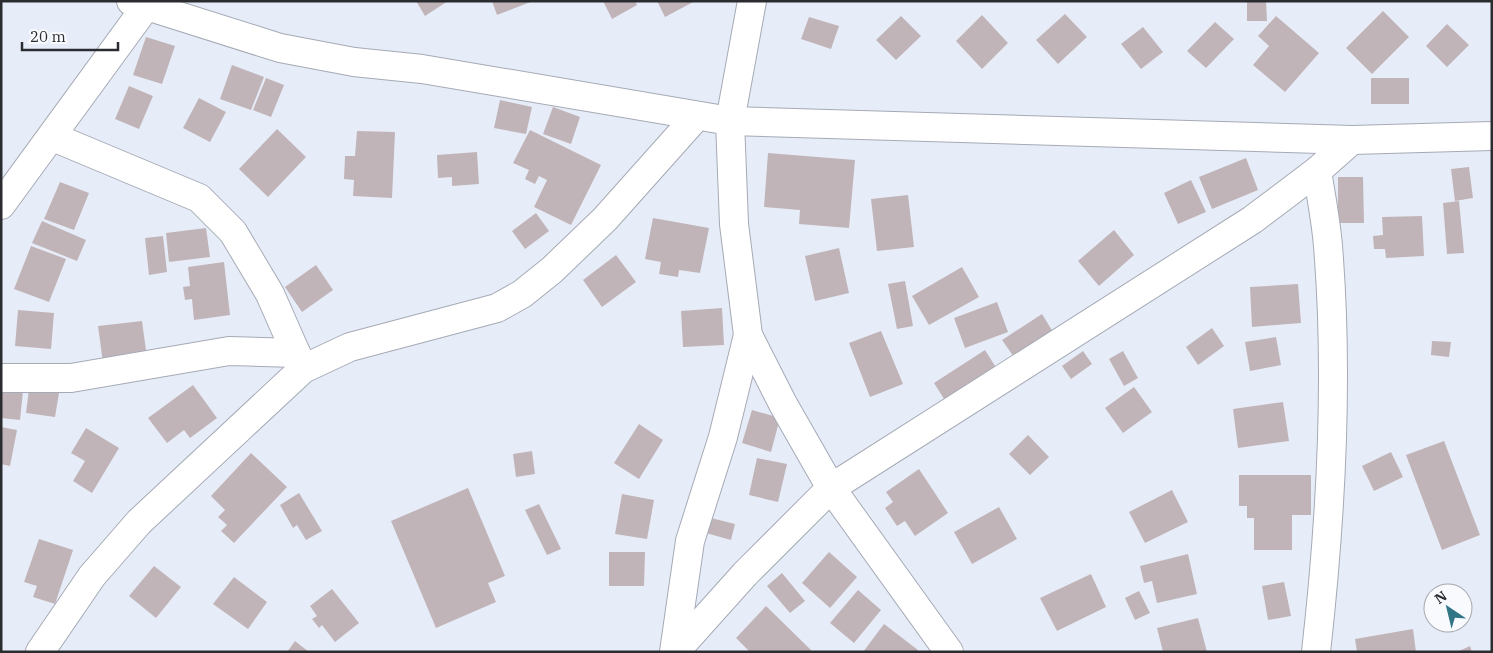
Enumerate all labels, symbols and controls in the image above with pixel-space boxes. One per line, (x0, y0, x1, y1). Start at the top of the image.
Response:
scale bar (22, 20, 119, 52)
text: 20 m (30, 27, 66, 46)
north arrow (1423, 583, 1473, 633)
text: N (1431, 587, 1450, 608)

